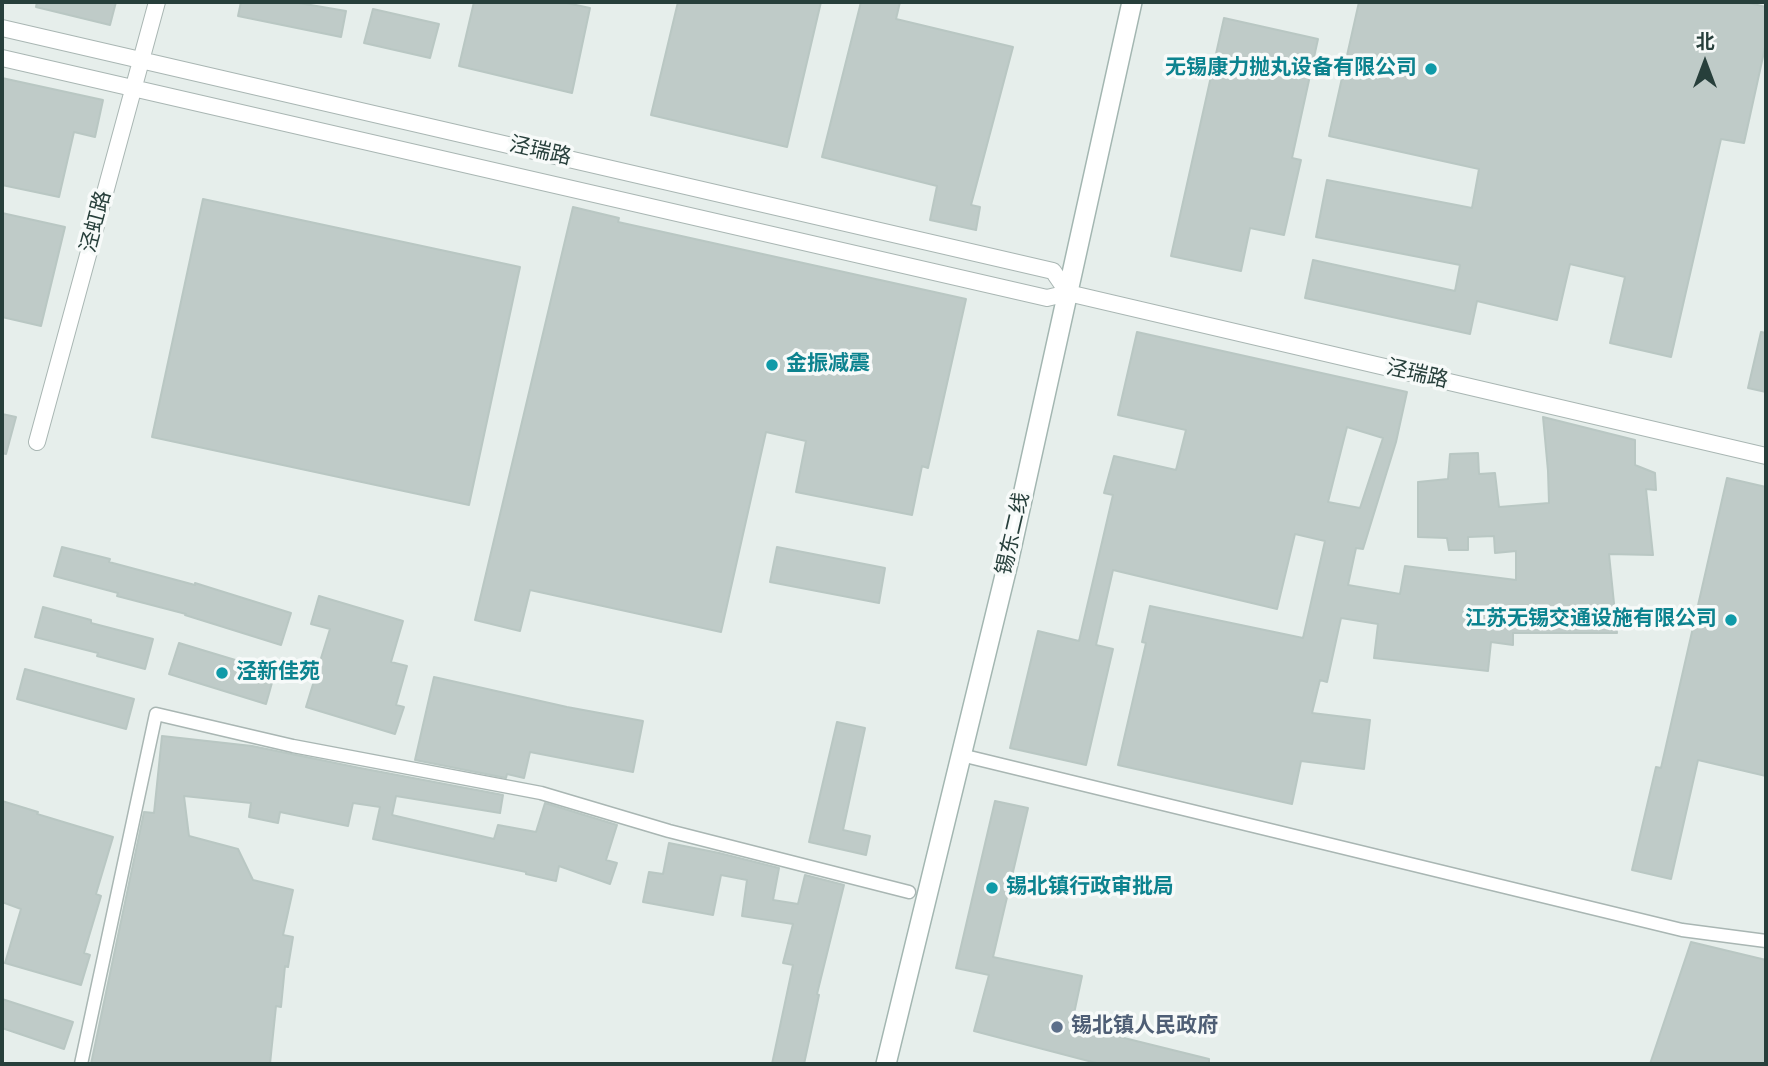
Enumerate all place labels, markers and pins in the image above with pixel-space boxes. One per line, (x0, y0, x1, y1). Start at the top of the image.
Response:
place label: 无锡康力抛丸设备有限公司 (1165, 56, 1417, 82)
marker: 无锡康力抛丸设备有限公司 (1423, 61, 1439, 77)
place label: 金振减震 (786, 352, 870, 378)
marker: 金振减震 (764, 357, 780, 373)
place label: 江苏无锡交通设施有限公司 (1465, 607, 1717, 633)
marker: 江苏无锡交通设施有限公司 (1723, 612, 1739, 628)
place label: 泾新佳苑 (236, 660, 320, 686)
marker: 泾新佳苑 (214, 665, 230, 681)
place label: 锡北镇行政审批局 (1006, 875, 1174, 901)
marker: 锡北镇行政审批局 (984, 880, 1000, 896)
place label: 锡北镇人民政府 (1071, 1014, 1218, 1040)
marker: 锡北镇人民政府 (1049, 1019, 1065, 1035)

